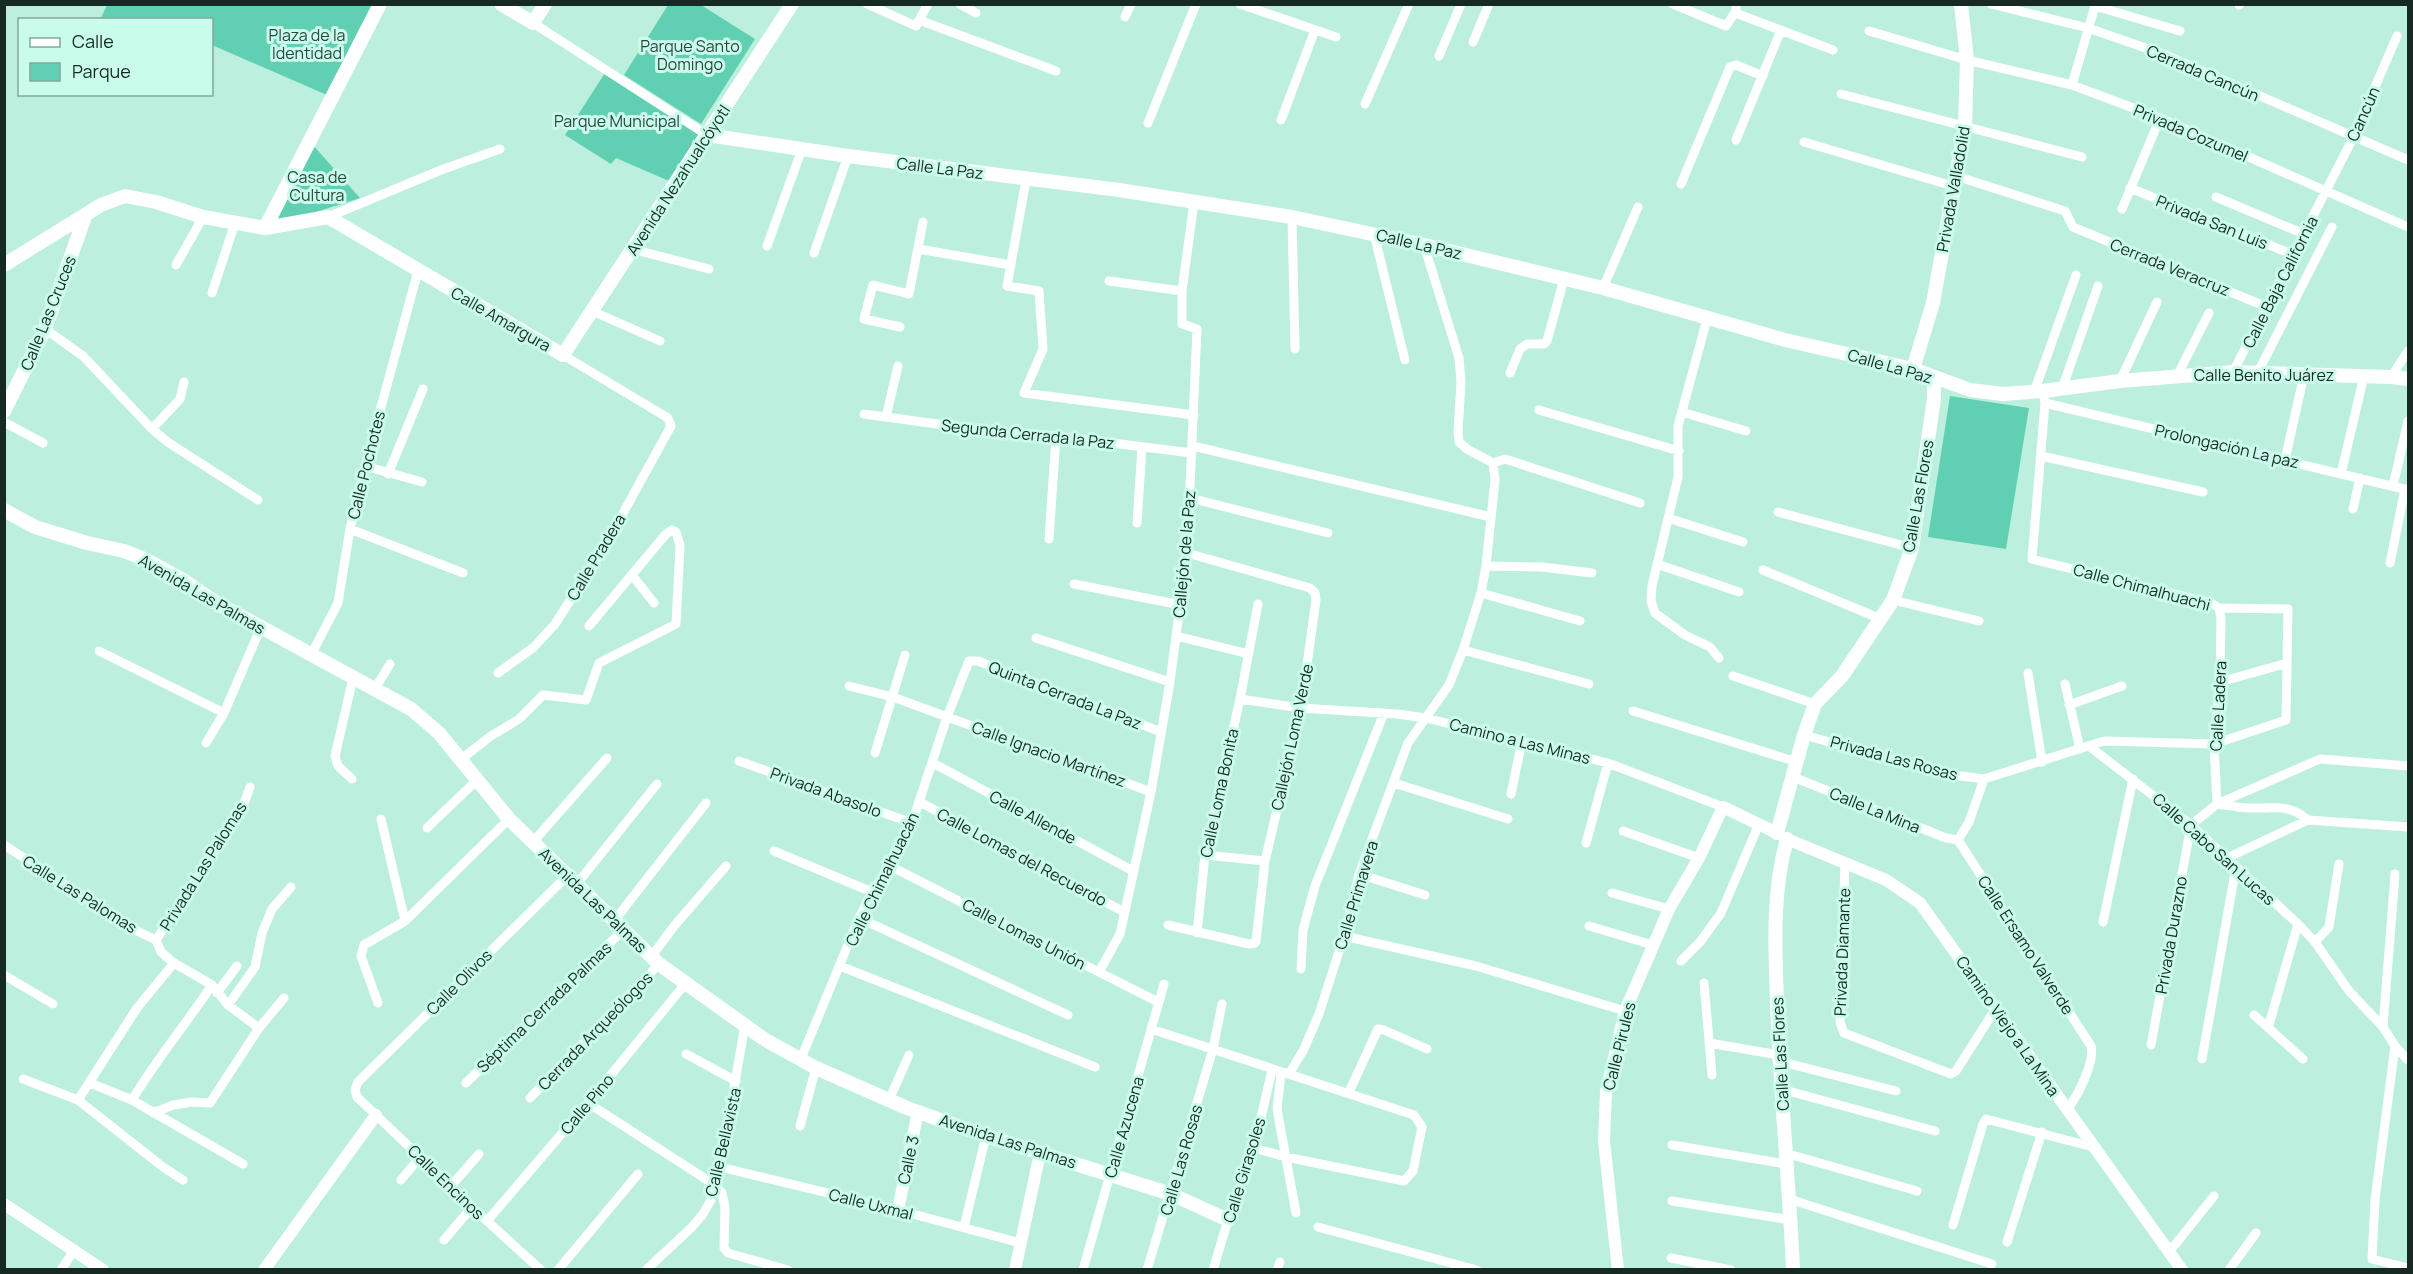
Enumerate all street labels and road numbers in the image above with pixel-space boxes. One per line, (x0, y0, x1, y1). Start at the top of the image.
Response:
street label: Cerrada Cancún (2143, 39, 2263, 107)
street label: Cancún (2341, 83, 2385, 145)
street label: Privada Cozumel (2130, 99, 2252, 167)
street label: Avenida Nezahualcóyotl (621, 100, 735, 260)
street label: Privada Valladolid (1931, 124, 1975, 254)
street label: Calle La Paz (895, 152, 985, 184)
street label: Privada San Luis (2153, 190, 2271, 254)
street label: Calle Baja California (2237, 212, 2323, 352)
street label: Calle La Paz (1374, 223, 1464, 265)
street label: Cerrada Veracruz (2107, 233, 2233, 301)
street label: Calle Las Cruces (15, 252, 81, 374)
street label: Calle Amargura (447, 282, 555, 356)
street label: Calle La Paz (1845, 343, 1935, 389)
street label: Calle Benito Juárez (2194, 364, 2334, 386)
street label: Calle Pochotes (342, 408, 390, 522)
street label: Segunda Cerrada la Paz (940, 414, 1116, 454)
street label: Prolongación La paz (2153, 419, 2301, 473)
street label: Calle Las Flores (1897, 438, 1939, 554)
street label: Callejón de la Paz (1167, 489, 1201, 619)
street label: Calle Pradera (561, 510, 631, 604)
street label: Avenida Las Palmas (135, 549, 269, 639)
street label: Calle Chimalhuachi (2071, 558, 2213, 616)
street label: Quinta Cerrada La Paz (985, 656, 1145, 734)
street label: Calle Ladera (2205, 660, 2231, 752)
street label: Callejón Loma Verde (1266, 662, 1318, 812)
street label: Camino a Las Minas (1447, 713, 1593, 769)
street label: Calle Ignacio Martínez (969, 716, 1129, 792)
street label: Calle Loma Bonita (1195, 726, 1243, 860)
street label: Privada Las Rosas (1828, 730, 1960, 786)
street label: Privada Abasolo (767, 762, 885, 822)
street label: Calle La Mina (1826, 782, 1924, 838)
street label: Calle Allende (986, 785, 1080, 849)
street label: Calle Cabo San Lucas (2148, 788, 2280, 910)
street label: Privada Las Palomas (154, 797, 252, 935)
street label: Calle Lomas del Recuerdo (933, 803, 1111, 911)
street label: Calle Chimalhuacán (840, 808, 924, 950)
street label: Calle Primavera (1329, 838, 1383, 952)
street label: Avenida Las Palmas (534, 843, 652, 957)
street label: Calle Las Palomas (19, 850, 141, 938)
street label: Calle Ersamo Valverde (1973, 871, 2079, 1019)
street label: Privada Durazno (2150, 874, 2192, 996)
street label: Privada Diamante (1829, 888, 1855, 1016)
street label: Calle Lomas Unión (959, 893, 1089, 975)
street label: Séptima Cerrada Palmas (472, 937, 616, 1077)
street label: Calle Olivos (421, 944, 497, 1020)
street label: Camino Viejo a La Mina (1951, 951, 2065, 1101)
street label: Cerrada Arqueólogos (533, 967, 657, 1095)
street label: Calle Las Flores (1766, 997, 1794, 1111)
street label: Calle Pirules (1597, 999, 1641, 1093)
street label: Calle Pino (555, 1069, 619, 1139)
street label: Calle Azucena (1099, 1074, 1149, 1180)
street label: Calle Bellavista (700, 1085, 746, 1199)
street label: Calle Las Rosas (1155, 1102, 1207, 1218)
street label: Avenida Las Palmas (937, 1108, 1079, 1174)
street label: Calle Girasoles (1218, 1115, 1270, 1225)
street label: Calle 3 (892, 1134, 924, 1186)
street label: Calle Encinos (403, 1140, 489, 1224)
street label: Calle Uxmal (827, 1183, 915, 1225)

